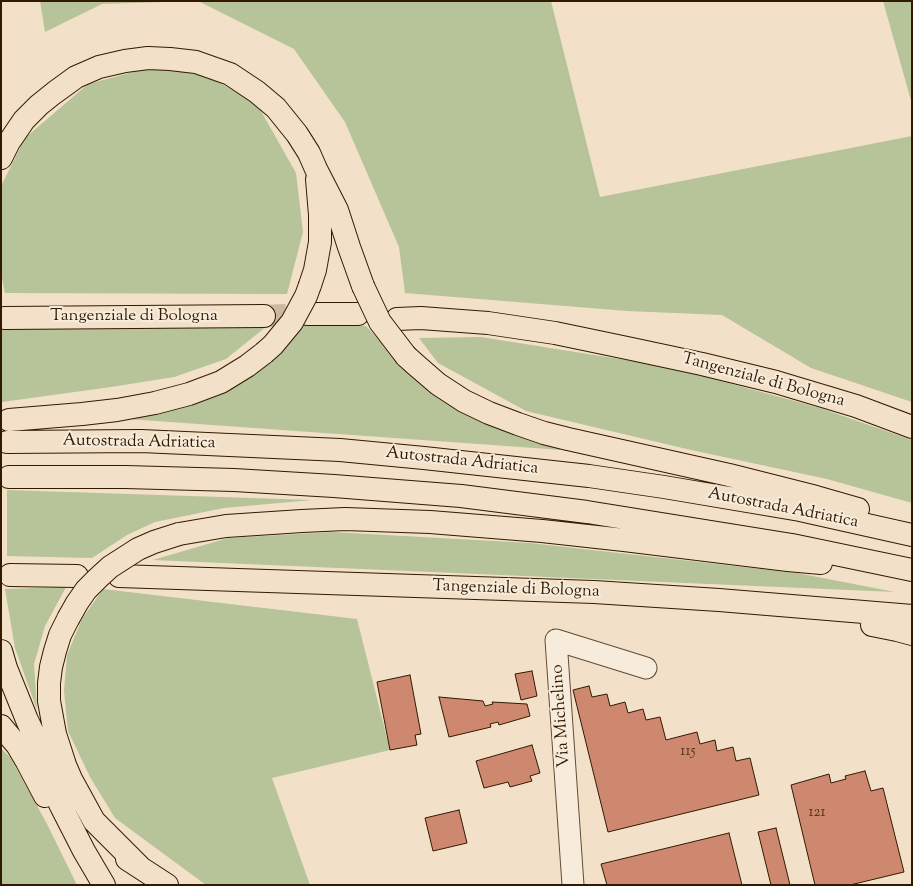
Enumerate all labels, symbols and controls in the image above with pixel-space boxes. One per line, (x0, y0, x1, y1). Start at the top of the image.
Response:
street label: Tangenziale di Bologna (50, 307, 218, 327)
street label: Tangenziale di Bologna (679, 349, 847, 413)
street label: Autostrada Adriatica (62, 431, 216, 455)
street label: Autostrada Adriatica (385, 444, 539, 480)
street label: Autostrada Adriatica (706, 484, 860, 534)
street label: Tangenziale di Bologna (432, 577, 600, 603)
street label: Via Michelino (548, 664, 576, 768)
house number: 115 (680, 743, 696, 761)
house number: 121 (808, 804, 826, 822)

